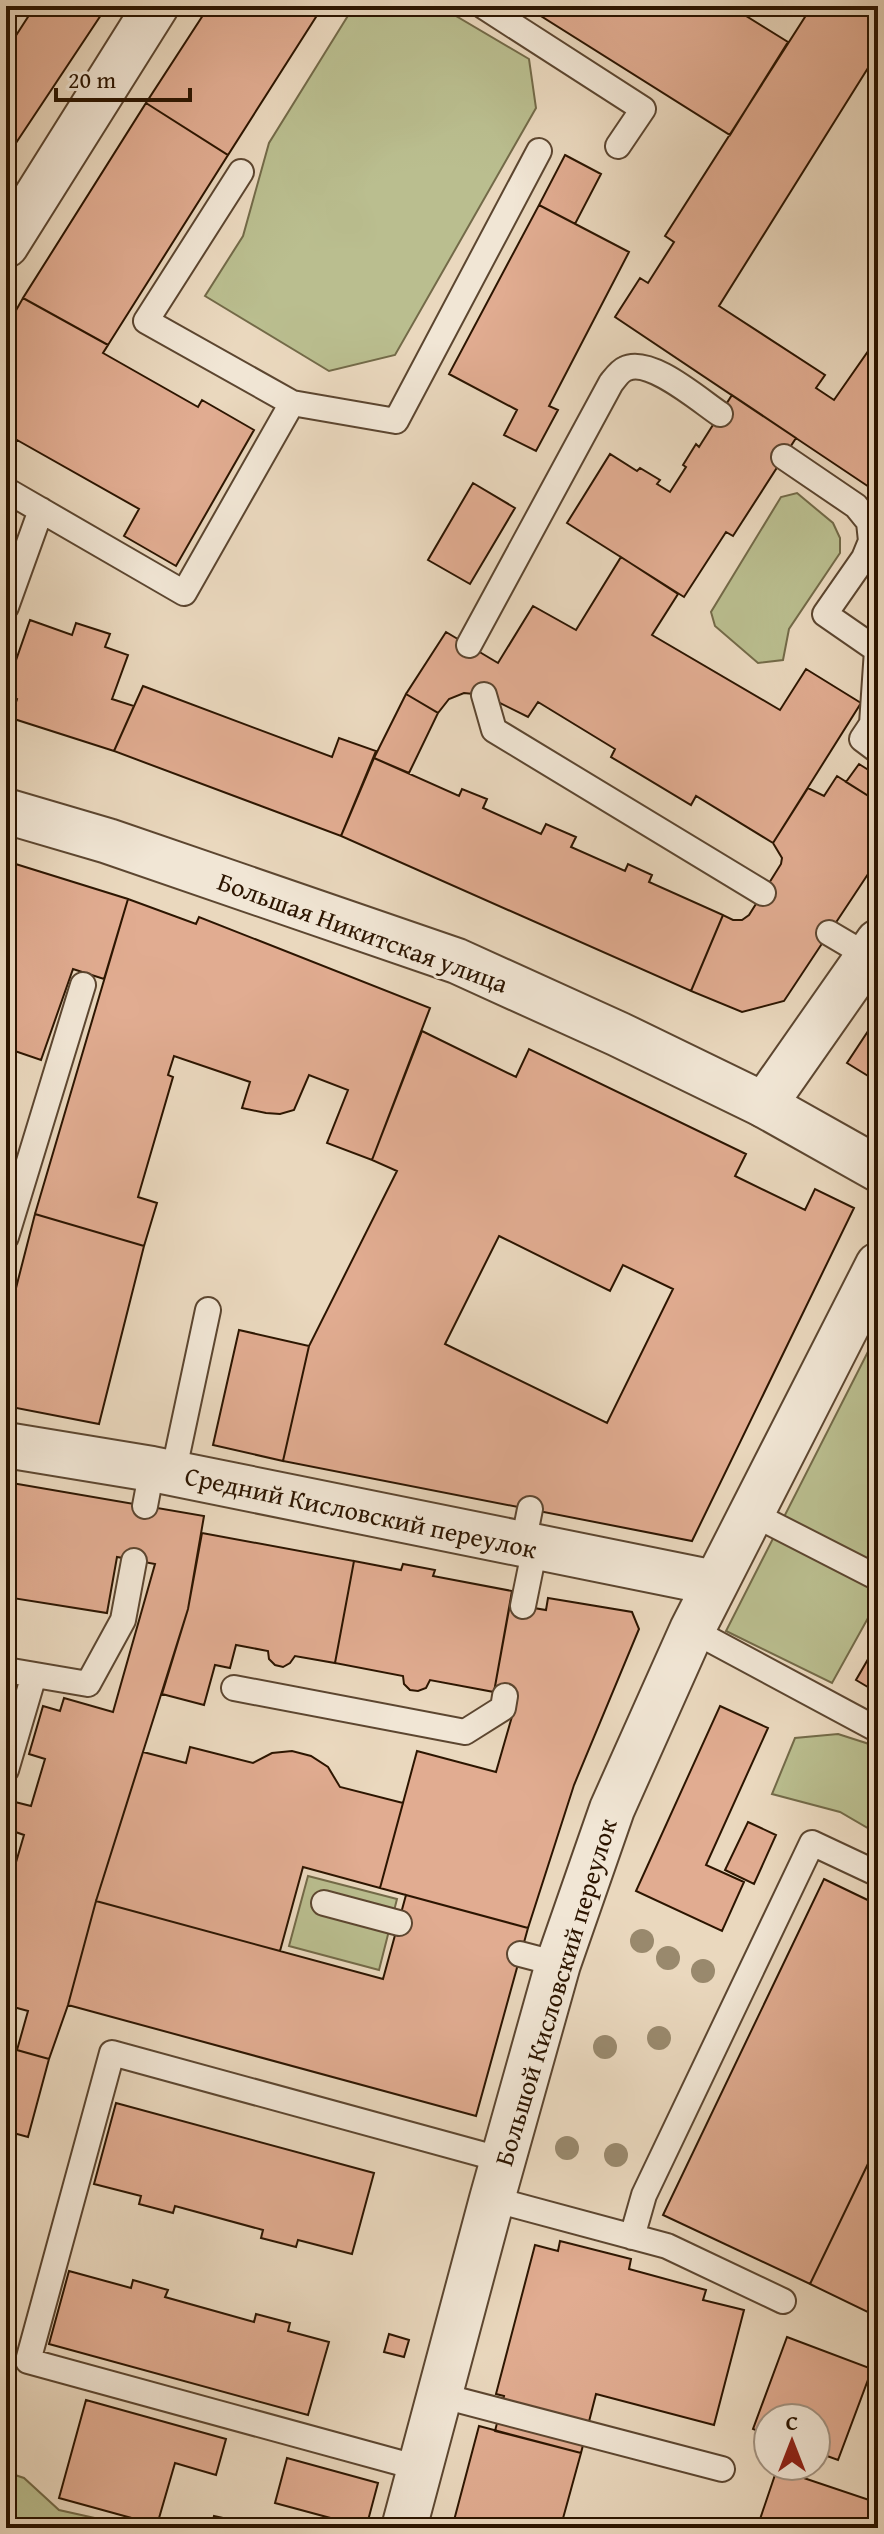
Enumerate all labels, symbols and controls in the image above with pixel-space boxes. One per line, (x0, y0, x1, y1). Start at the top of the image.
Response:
scale bar (56, 52, 190, 102)
text: 20 m (68, 62, 116, 97)
street label: Большая Никитская улица (212, 861, 514, 1003)
street label: Средний Кисловский переулок (181, 1456, 541, 1568)
street label: Большой Кисловский переулок (484, 1813, 627, 2170)
north arrow (752, 2402, 832, 2482)
text: С (786, 2406, 798, 2438)

